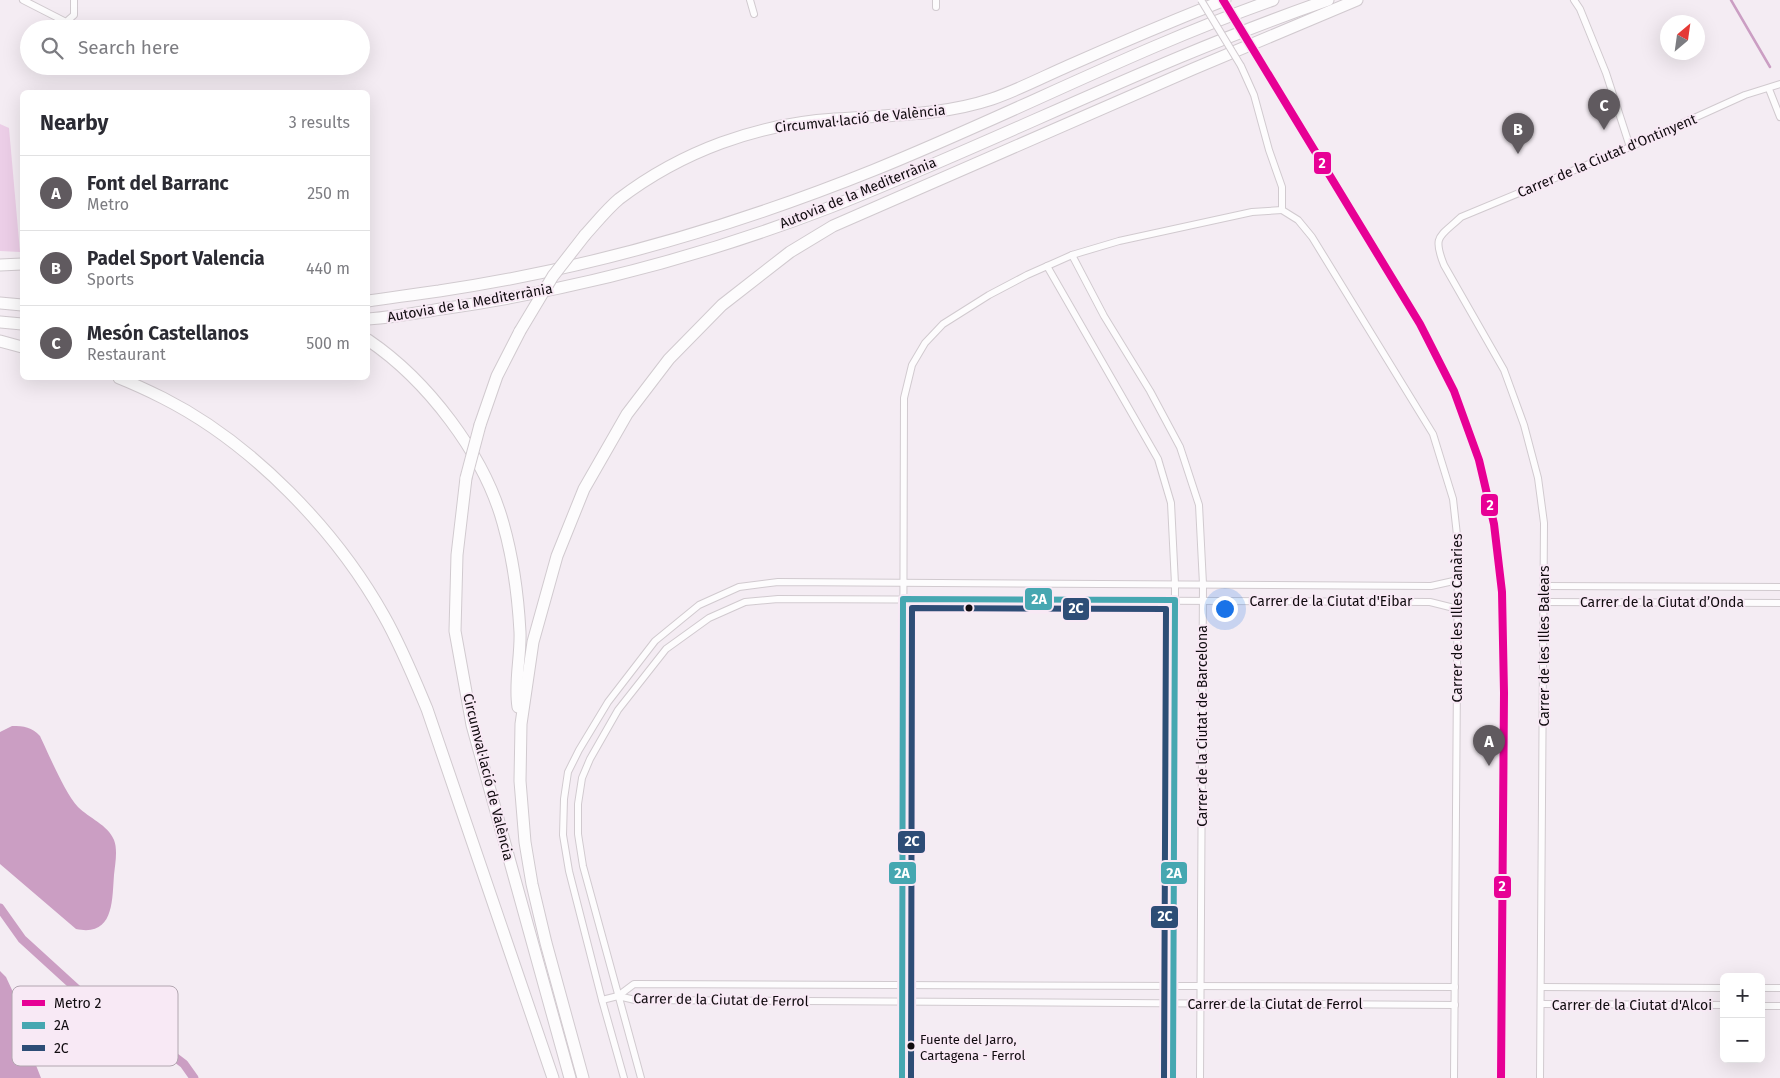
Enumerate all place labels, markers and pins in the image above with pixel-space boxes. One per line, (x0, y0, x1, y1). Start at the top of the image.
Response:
pin: C (1588, 89, 1620, 130)
pin: B (1502, 113, 1534, 154)
unlabelled marker (964, 603, 974, 613)
pin: A (1473, 725, 1505, 766)
place label: Fuente del Jarro, Cartagena - Ferrol (920, 1032, 1025, 1063)
marker: Fuente del Jarro, Cartagena - Ferrol (906, 1041, 916, 1051)

